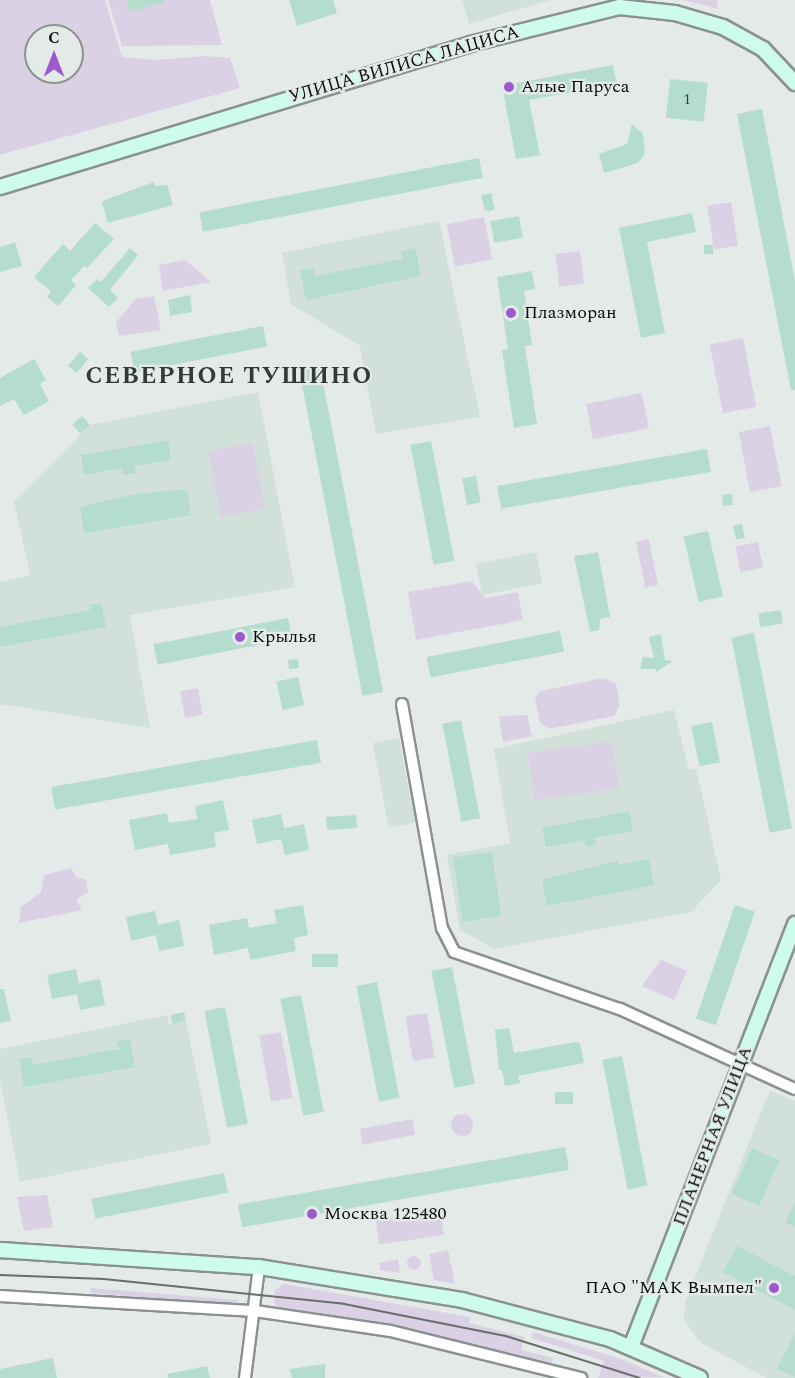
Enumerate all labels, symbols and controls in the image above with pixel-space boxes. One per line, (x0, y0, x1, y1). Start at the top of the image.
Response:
street label: УЛИЦА ВИЛИСА ЛАЦИСА (286, 22, 522, 108)
north arrow (24, 24, 84, 84)
text: С (48, 26, 60, 50)
place label: Алые Паруса (521, 76, 630, 98)
marker: Алые Паруса (502, 80, 516, 94)
house number: 1 (683, 91, 691, 109)
place label: Плазморан (524, 302, 617, 324)
marker: Плазморан (502, 304, 520, 322)
district label: СЕВЕРНОЕ ТУШИНО (85, 363, 373, 391)
place label: Крылья (252, 626, 317, 648)
marker: Крылья (233, 630, 247, 644)
street label: ПЛАНЕРНАЯ УЛИЦА (669, 1043, 757, 1229)
place label: Москва 125480 (324, 1203, 447, 1225)
marker: Москва 125480 (305, 1207, 319, 1221)
place label: ПАО "МАК Вымпел" (585, 1277, 762, 1299)
marker: ПАО "МАК Вымпел" (767, 1281, 781, 1295)

